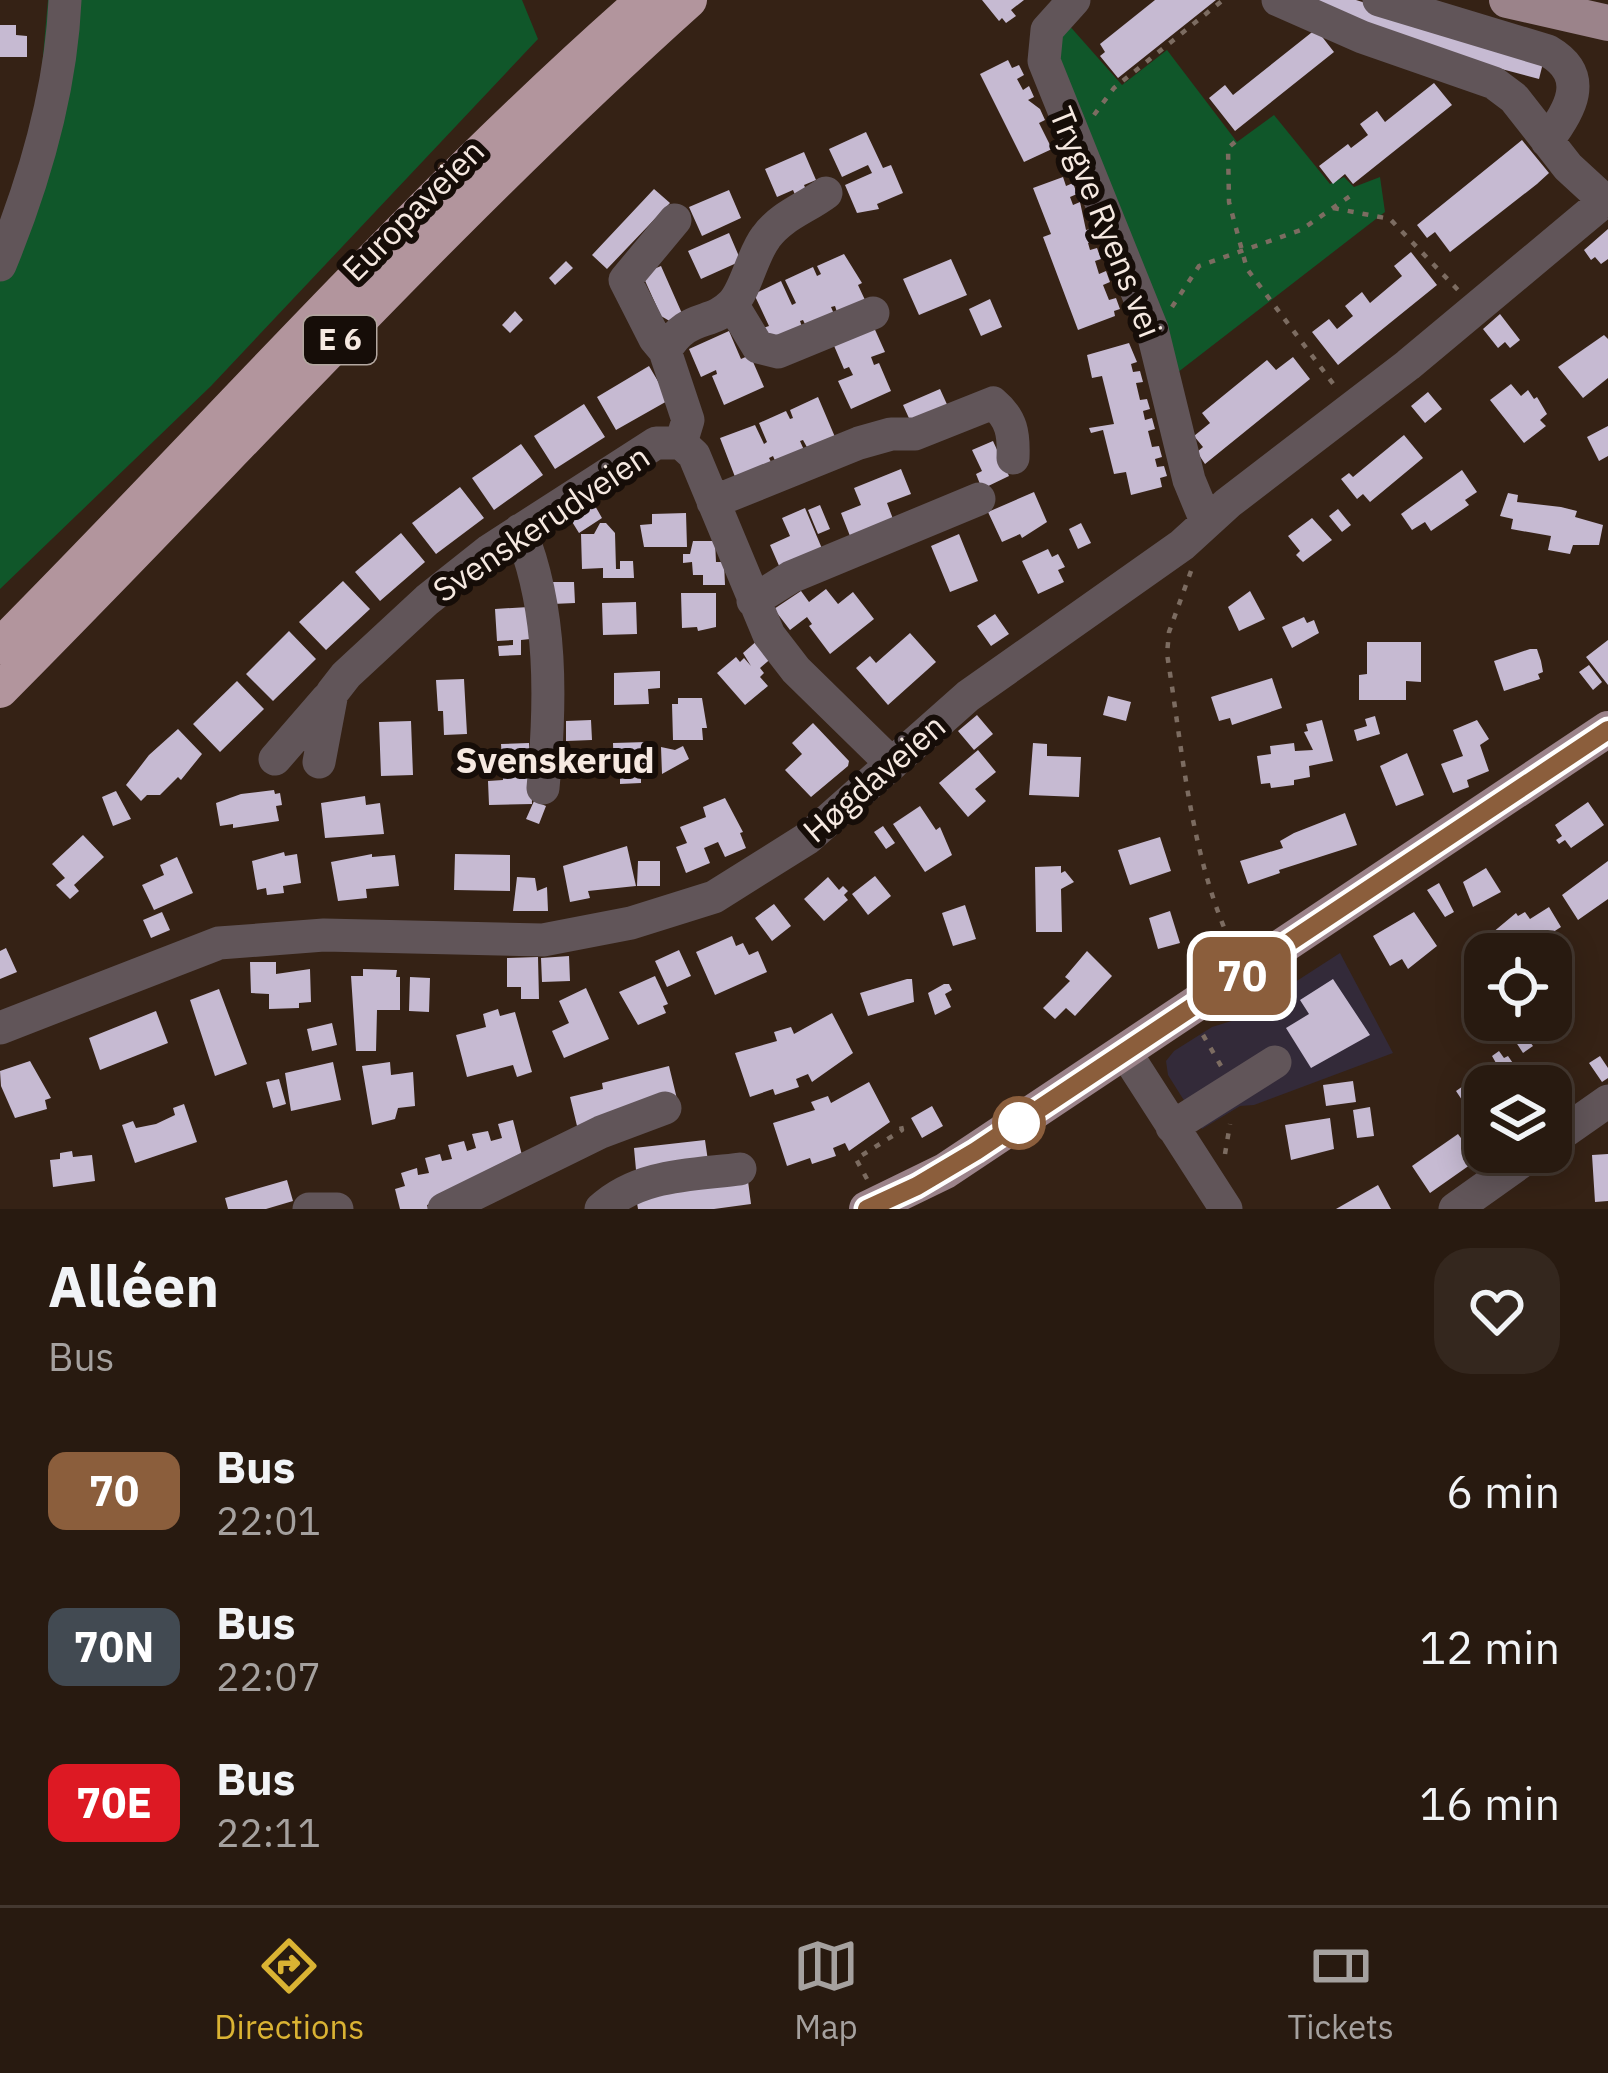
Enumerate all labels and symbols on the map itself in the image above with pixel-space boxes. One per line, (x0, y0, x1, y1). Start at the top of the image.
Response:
street label: Trygve Ryens vei (1041, 100, 1172, 343)
street label: Europaveien (332, 129, 493, 290)
road number: E 6 (304, 316, 376, 364)
street label: Svenskerudveien (424, 434, 657, 611)
street label: Høgdaveien (794, 704, 954, 851)
district label: Svenskerud (455, 736, 655, 783)
line badge: 70 (1188, 937, 1296, 1015)
unlabelled marker (994, 1098, 1044, 1148)

